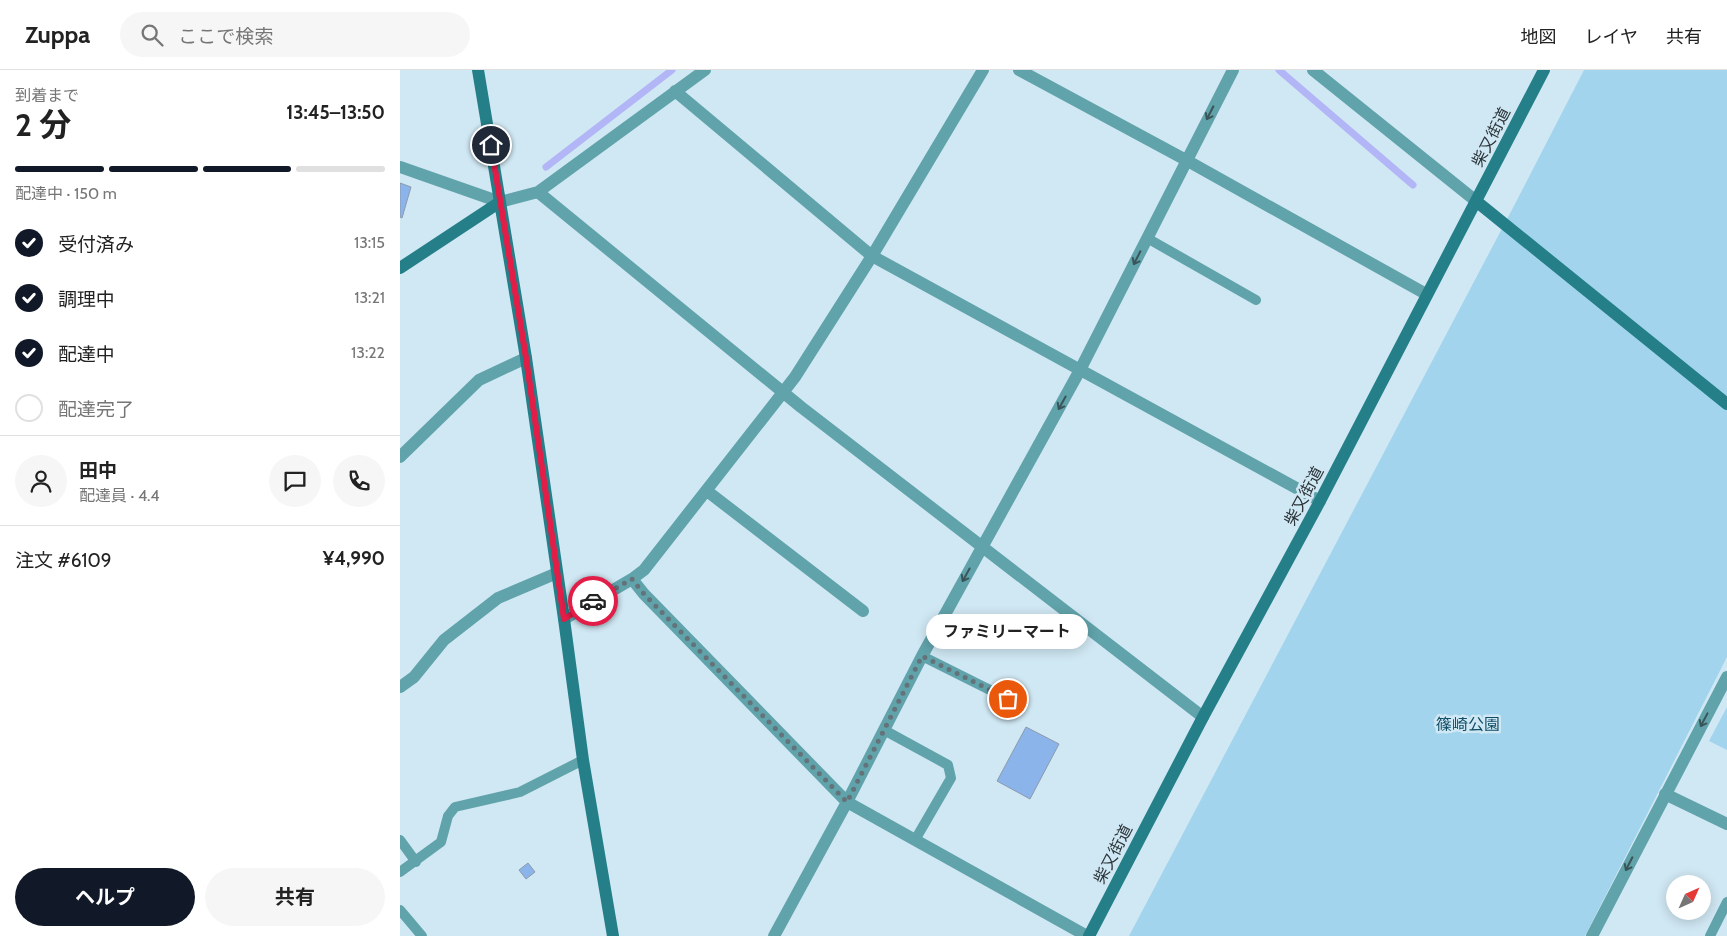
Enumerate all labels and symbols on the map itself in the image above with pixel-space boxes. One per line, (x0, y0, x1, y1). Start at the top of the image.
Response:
street label: 柴又街道 (1468, 104, 1514, 170)
one-way arrow (1205, 106, 1215, 121)
pin (470, 124, 512, 166)
one-way arrow (1132, 250, 1141, 265)
one-way arrow (1057, 395, 1067, 409)
street label: 柴又街道 (1281, 463, 1327, 529)
one-way arrow (961, 568, 971, 582)
courier (568, 576, 618, 626)
callout: ファミリーマート (927, 614, 1089, 649)
pin (987, 678, 1029, 720)
one-way arrow (1699, 712, 1708, 727)
park label: 篠崎公園 (1436, 715, 1500, 734)
street label: 柴又街道 (1090, 821, 1136, 887)
one-way arrow (1624, 856, 1633, 871)
north arrow (1666, 875, 1711, 920)

